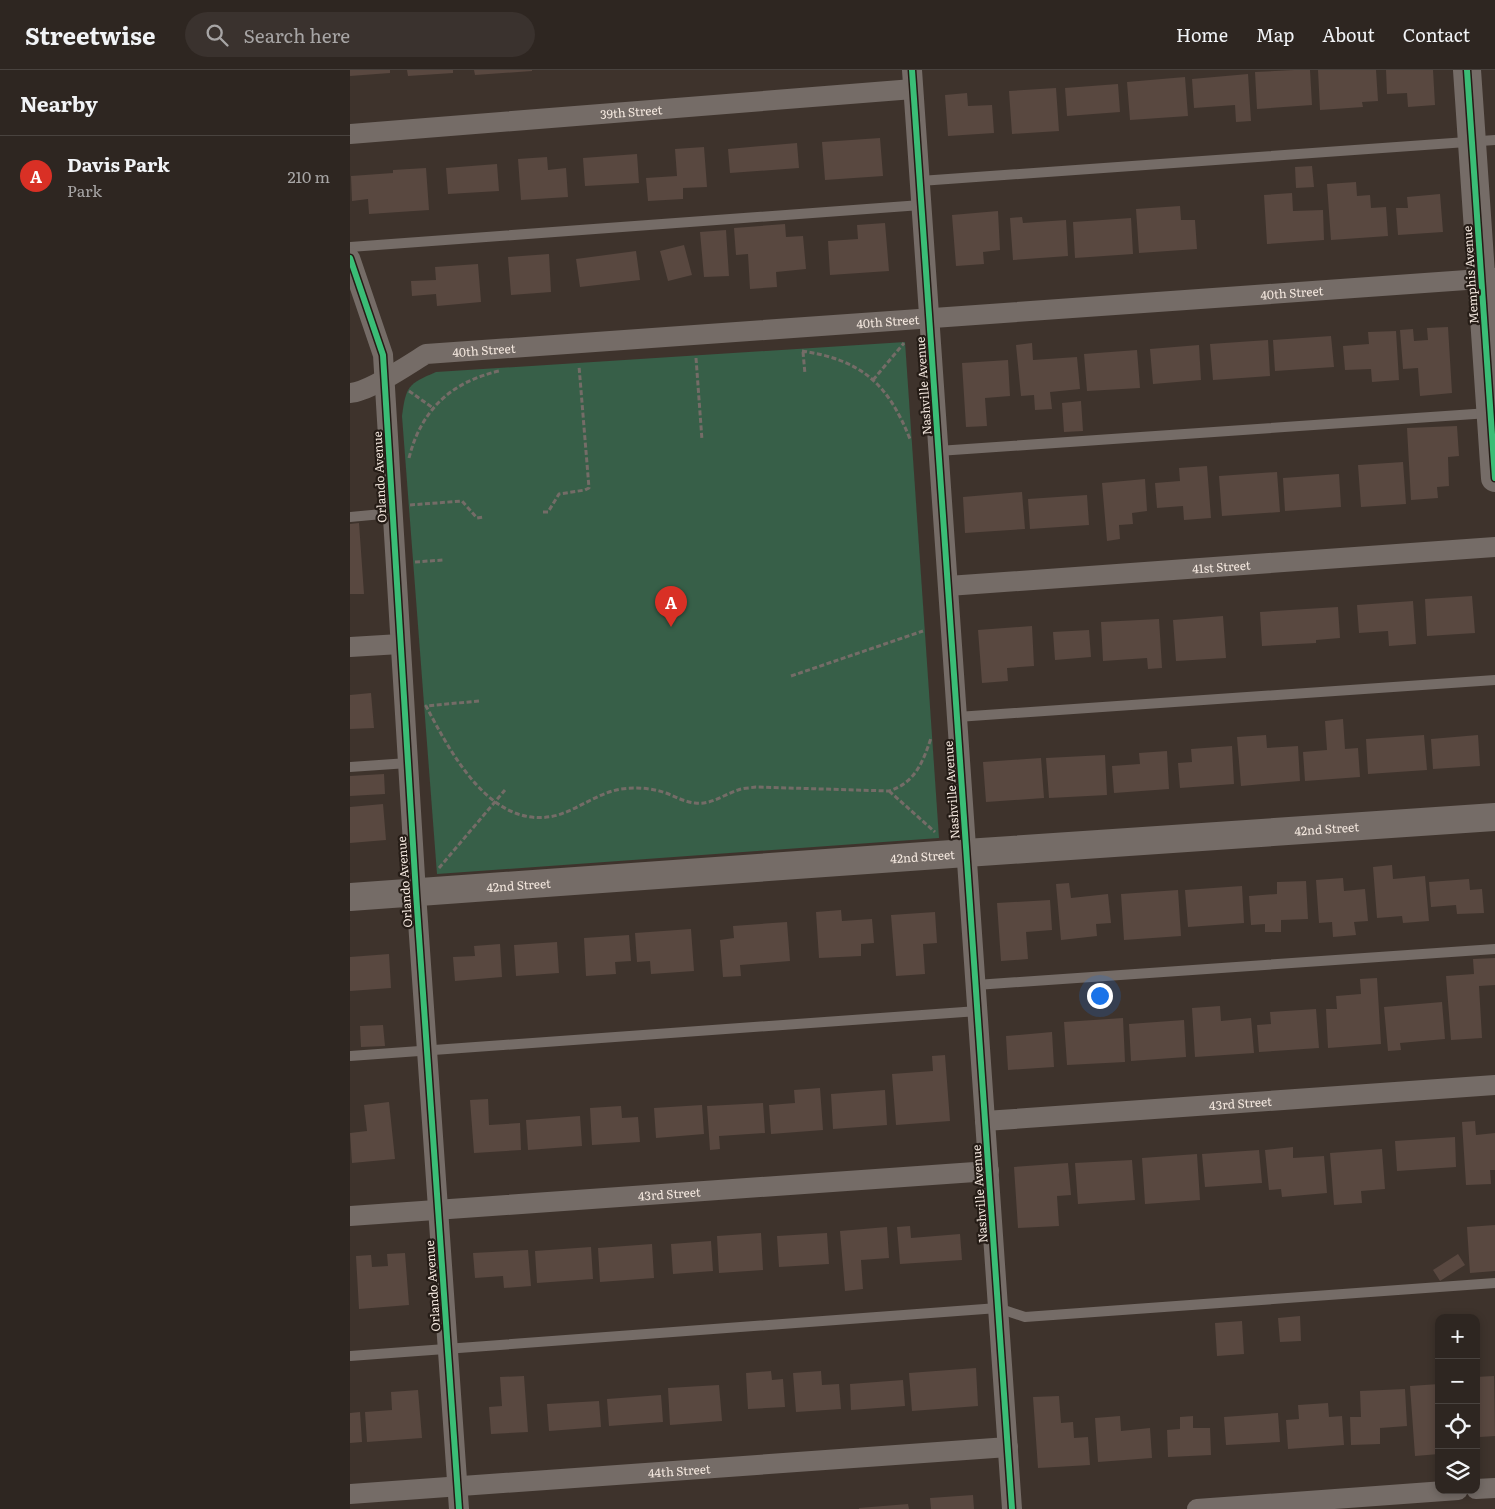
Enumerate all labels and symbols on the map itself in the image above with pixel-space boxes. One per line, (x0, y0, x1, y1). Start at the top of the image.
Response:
street label: 39th Street (599, 100, 663, 123)
street label: Memphis Avenue (1458, 225, 1482, 325)
street label: 40th Street (1260, 281, 1324, 304)
street label: 40th Street (856, 310, 920, 332)
street label: Nashville Avenue (911, 336, 935, 436)
street label: 40th Street (452, 339, 516, 361)
street label: Orlando Avenue (368, 431, 390, 523)
street label: 41st Street (1191, 555, 1251, 578)
pin: A (655, 586, 687, 627)
street label: Nashville Avenue (939, 740, 963, 840)
street label: 42nd Street (1294, 817, 1360, 840)
street label: Orlando Avenue (392, 836, 416, 928)
street label: 42nd Street (890, 845, 956, 867)
street label: 42nd Street (486, 874, 552, 896)
your location (1087, 983, 1113, 1009)
street label: 43rd Street (1208, 1092, 1272, 1114)
street label: Nashville Avenue (967, 1144, 991, 1244)
street label: 43rd Street (637, 1182, 701, 1205)
street label: Orlando Avenue (420, 1240, 444, 1332)
street label: 44th Street (647, 1459, 711, 1482)

